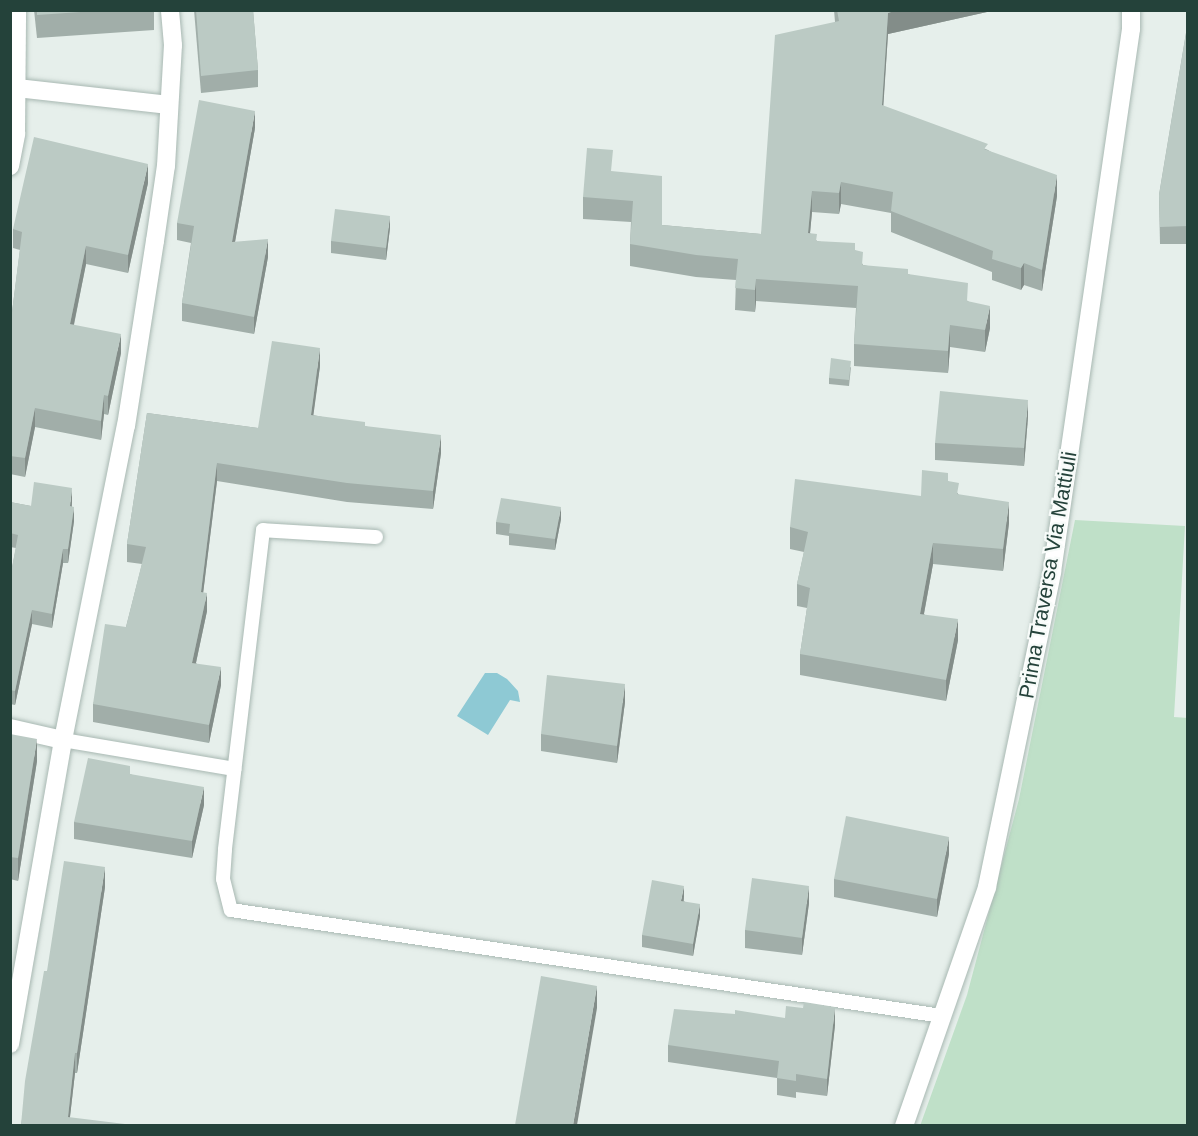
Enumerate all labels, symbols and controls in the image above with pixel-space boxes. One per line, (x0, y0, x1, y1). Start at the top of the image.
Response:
street label: Prima Traversa Via Mattiuli (1014, 449, 1082, 701)

